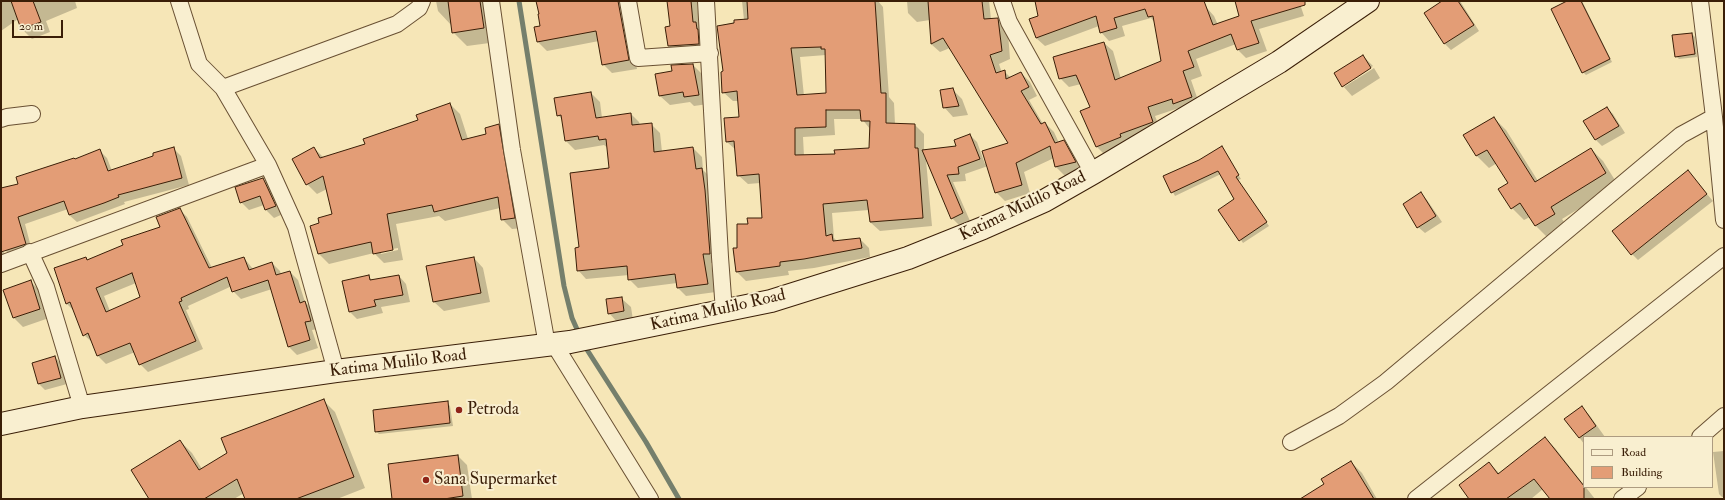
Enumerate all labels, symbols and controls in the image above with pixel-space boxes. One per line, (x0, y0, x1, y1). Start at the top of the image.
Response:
scale bar (14, 12, 65, 38)
text: 20 m (19, 19, 43, 34)
street label: Katima Mulilo Road (956, 168, 1090, 246)
street label: Katima Mulilo Road (648, 286, 788, 336)
street label: Katima Mulilo Road (328, 345, 468, 383)
place label: Petroda (467, 400, 519, 420)
marker: Petroda (454, 405, 464, 415)
legend (1583, 436, 1713, 488)
text: Road (1621, 445, 1646, 460)
text: Building (1621, 465, 1662, 480)
place label: Sana Supermarket (434, 470, 557, 490)
marker: Sana Supermarket (421, 475, 431, 485)

